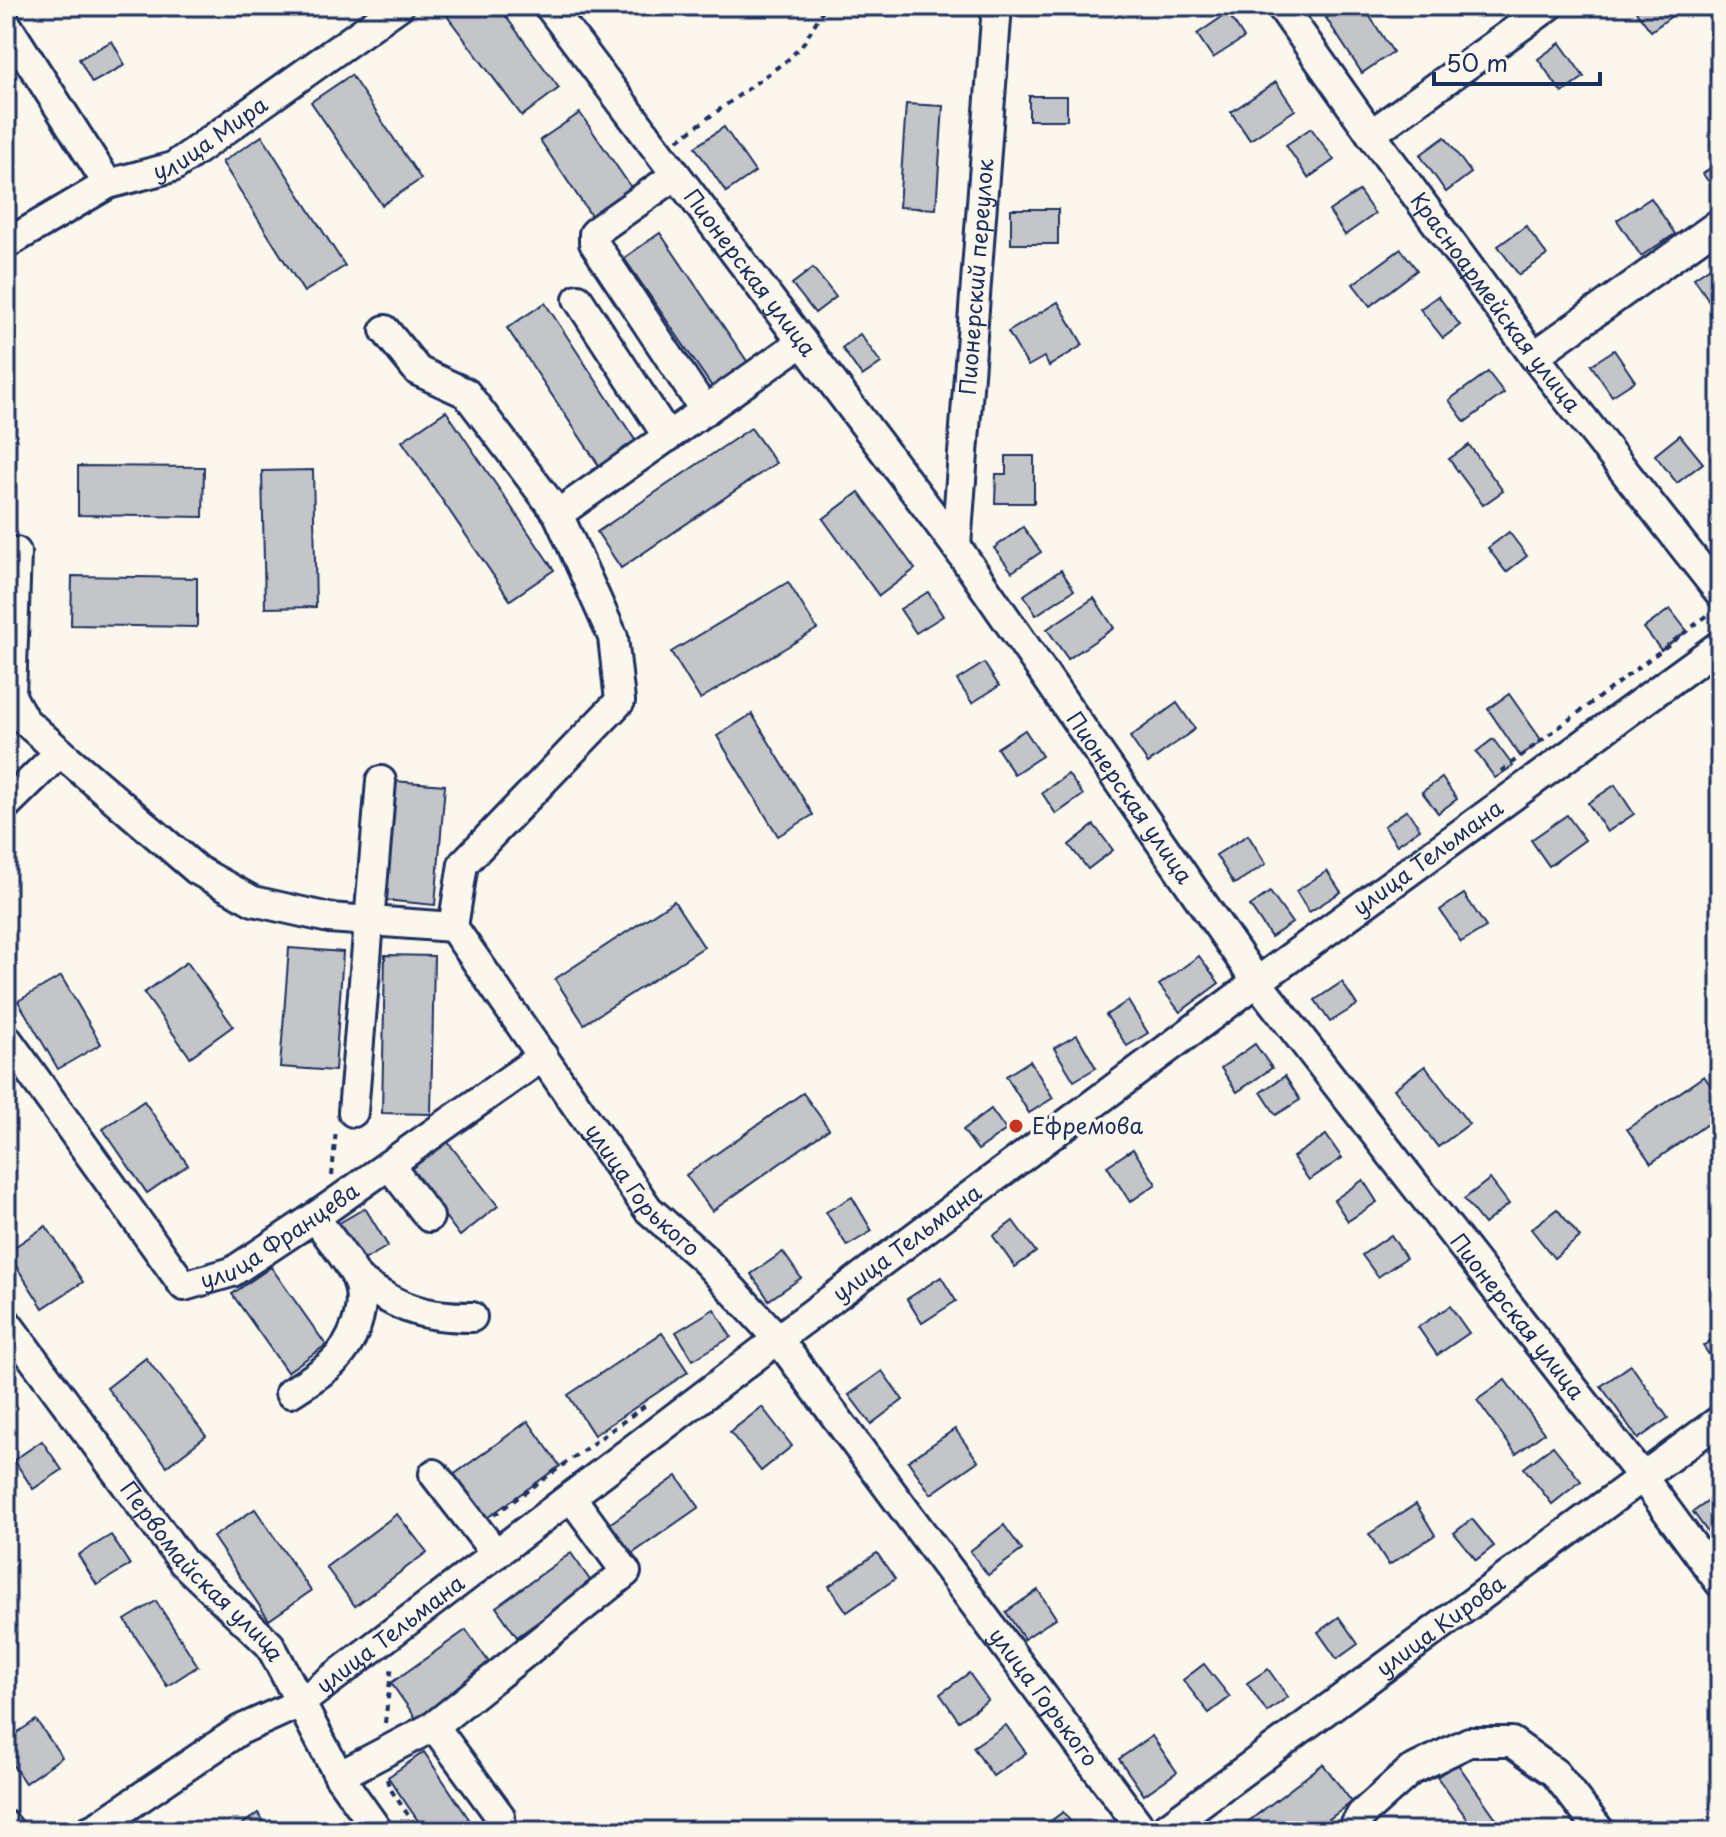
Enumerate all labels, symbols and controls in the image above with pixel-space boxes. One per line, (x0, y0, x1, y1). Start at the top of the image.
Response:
scale bar (1434, 36, 1600, 86)
text: 50 m (1446, 44, 1508, 80)
street label: улица Мира (149, 87, 274, 187)
street label: Пионерский переулок (950, 156, 1000, 396)
street label: Пионерская улица (677, 181, 825, 363)
street label: Красноармейская улица (1404, 185, 1590, 419)
street label: Пионерская улица (1060, 704, 1202, 890)
street label: улица Тельмана (1345, 790, 1509, 922)
place label: Ефремова (1032, 1108, 1143, 1141)
street label: улица Горького (578, 1116, 708, 1263)
marker: Ефремова (1007, 1117, 1025, 1135)
street label: улица Францева (196, 1173, 365, 1296)
street label: улица Тельмана (824, 1175, 988, 1308)
street label: Пионерская улица (1443, 1226, 1594, 1406)
street label: Первомайская улица (113, 1473, 294, 1667)
street label: улица Тельмана (308, 1566, 471, 1700)
street label: улица Кирова (1368, 1566, 1511, 1683)
street label: улица Горького (982, 1620, 1107, 1773)

